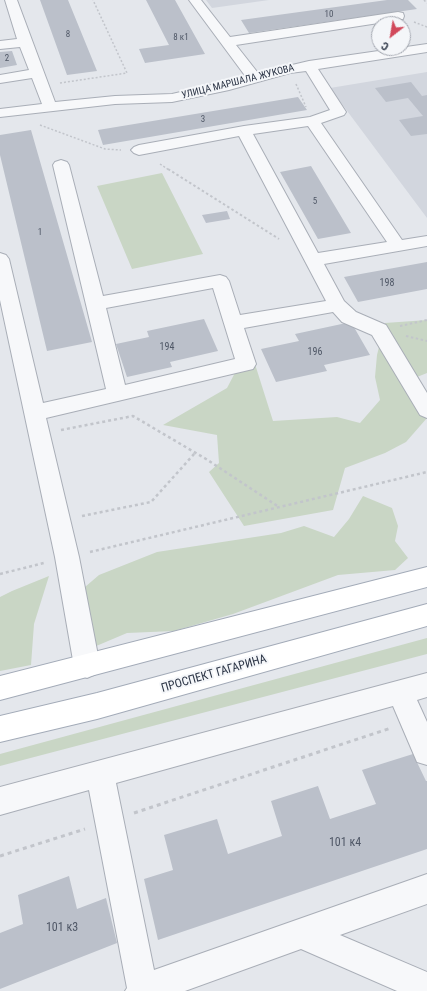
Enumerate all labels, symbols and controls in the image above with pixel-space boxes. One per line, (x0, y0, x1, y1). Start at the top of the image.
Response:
house number: 10 (325, 10, 333, 20)
north arrow (371, 16, 411, 56)
house number: 8 (66, 30, 70, 40)
house number: 8 к1 (173, 33, 189, 43)
text: С (379, 39, 391, 53)
house number: 2 (5, 54, 9, 64)
street label: УЛИЦА МАРШАЛА ЖУКОВА (180, 62, 296, 102)
house number: 3 (201, 115, 205, 125)
house number: 5 (313, 197, 317, 207)
house number: 1 (38, 228, 42, 238)
house number: 198 (380, 277, 394, 289)
house number: 194 (160, 341, 174, 353)
house number: 196 (308, 346, 322, 358)
street label: ПРОСПЕКТ ГАГАРИНА (160, 652, 268, 696)
house number: 101 к4 (329, 836, 361, 850)
house number: 101 к3 (46, 921, 78, 935)

